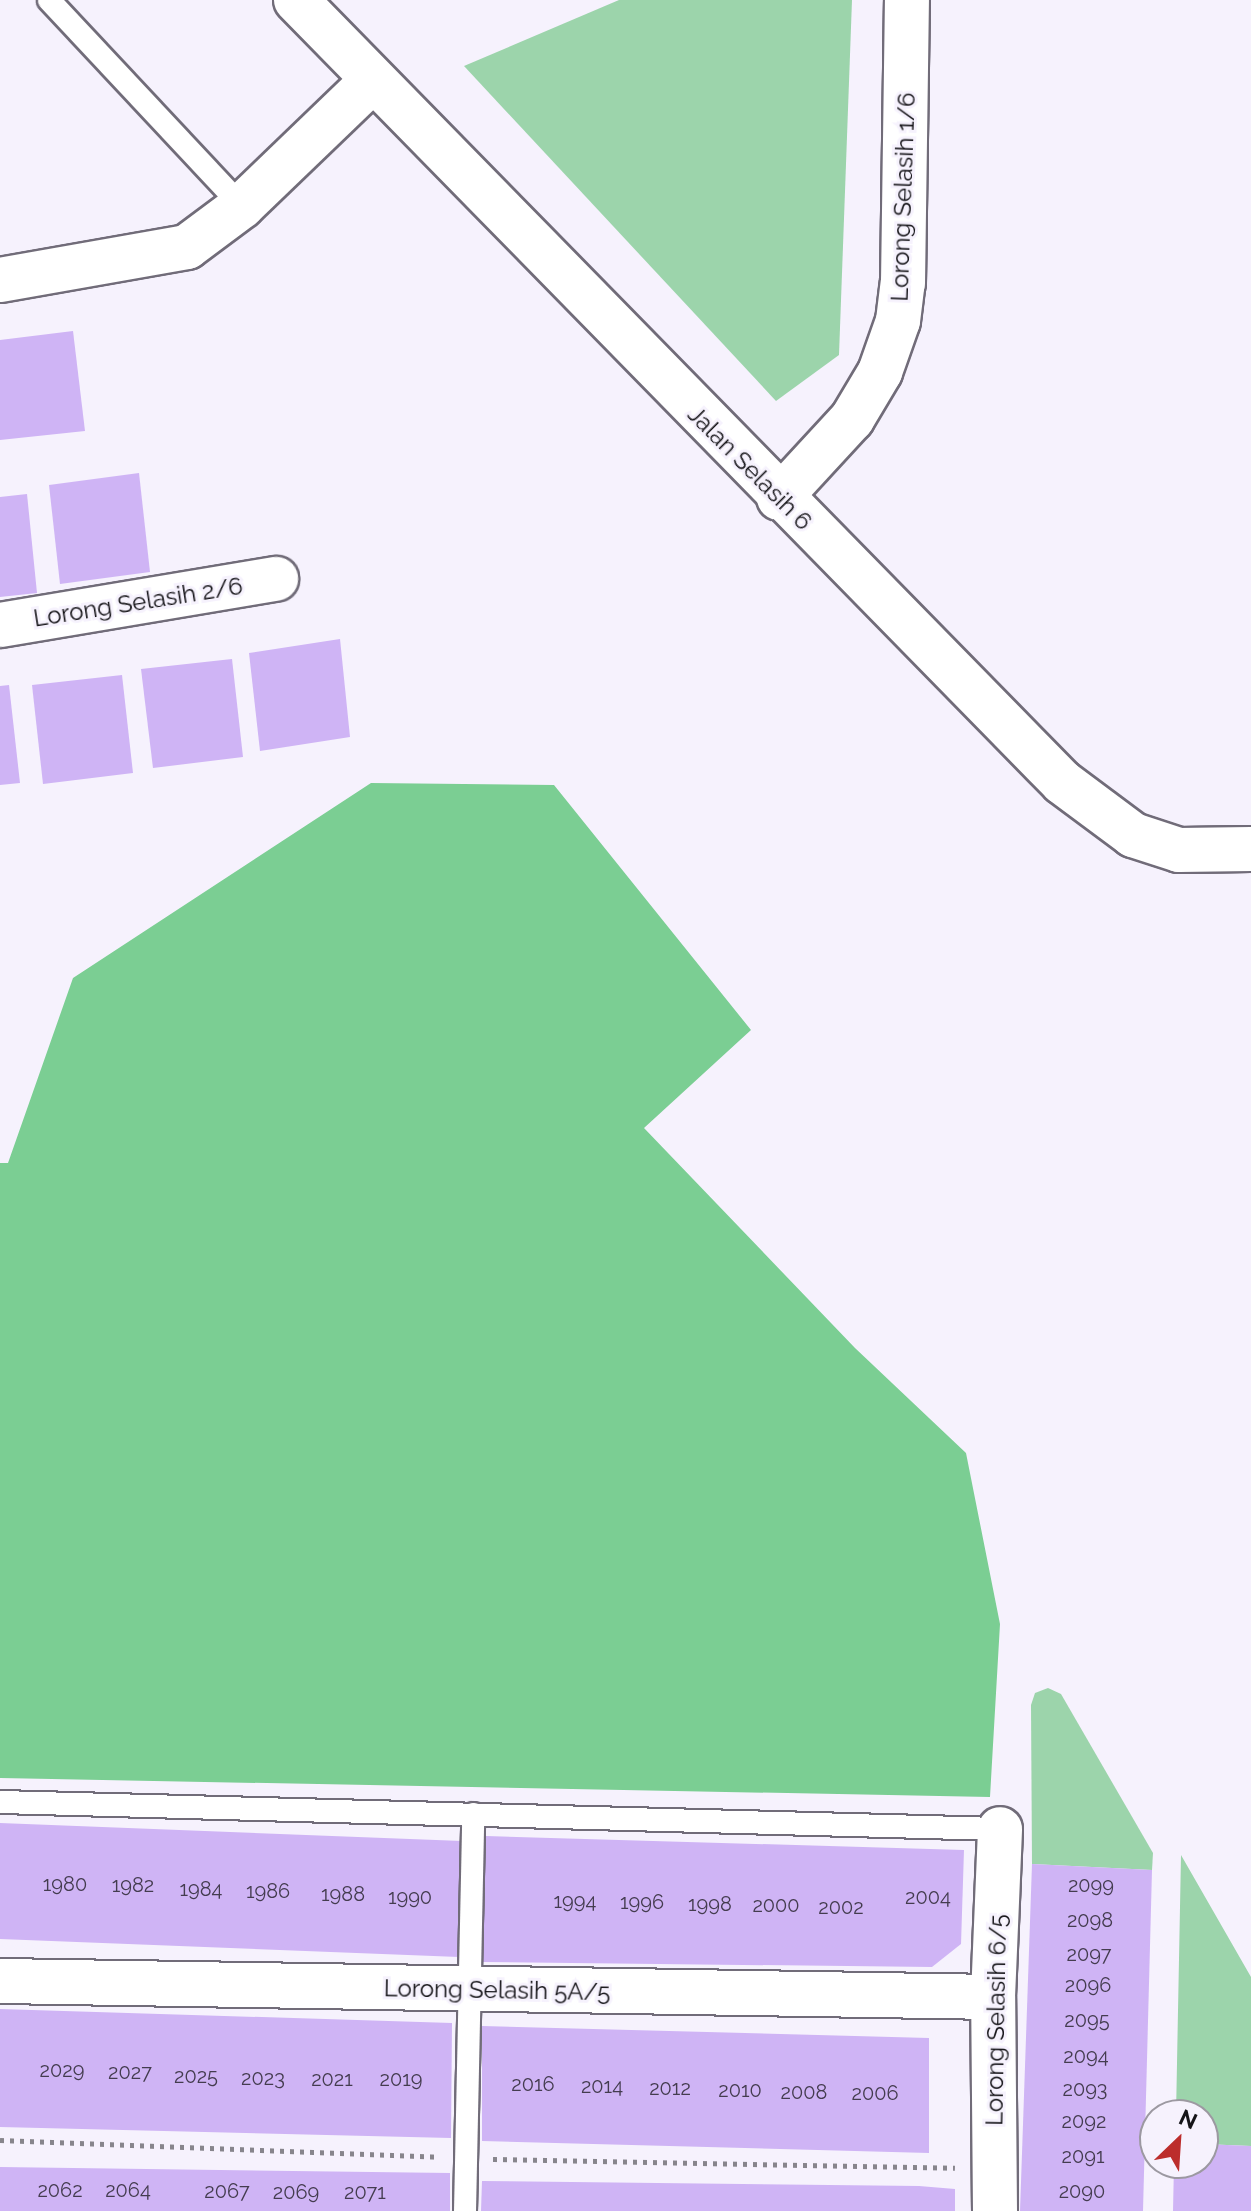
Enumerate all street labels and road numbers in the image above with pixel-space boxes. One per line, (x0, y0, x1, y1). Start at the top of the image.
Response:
street label: Lorong Selasih 1/6 (885, 92, 921, 302)
street label: Jalan Selasih 6 (682, 400, 818, 536)
street label: Lorong Selasih 2/6 (31, 571, 245, 633)
street label: Lorong Selasih 6/5 (980, 1914, 1012, 2126)
street label: Lorong Selasih 5A/5 (384, 1974, 610, 2006)

